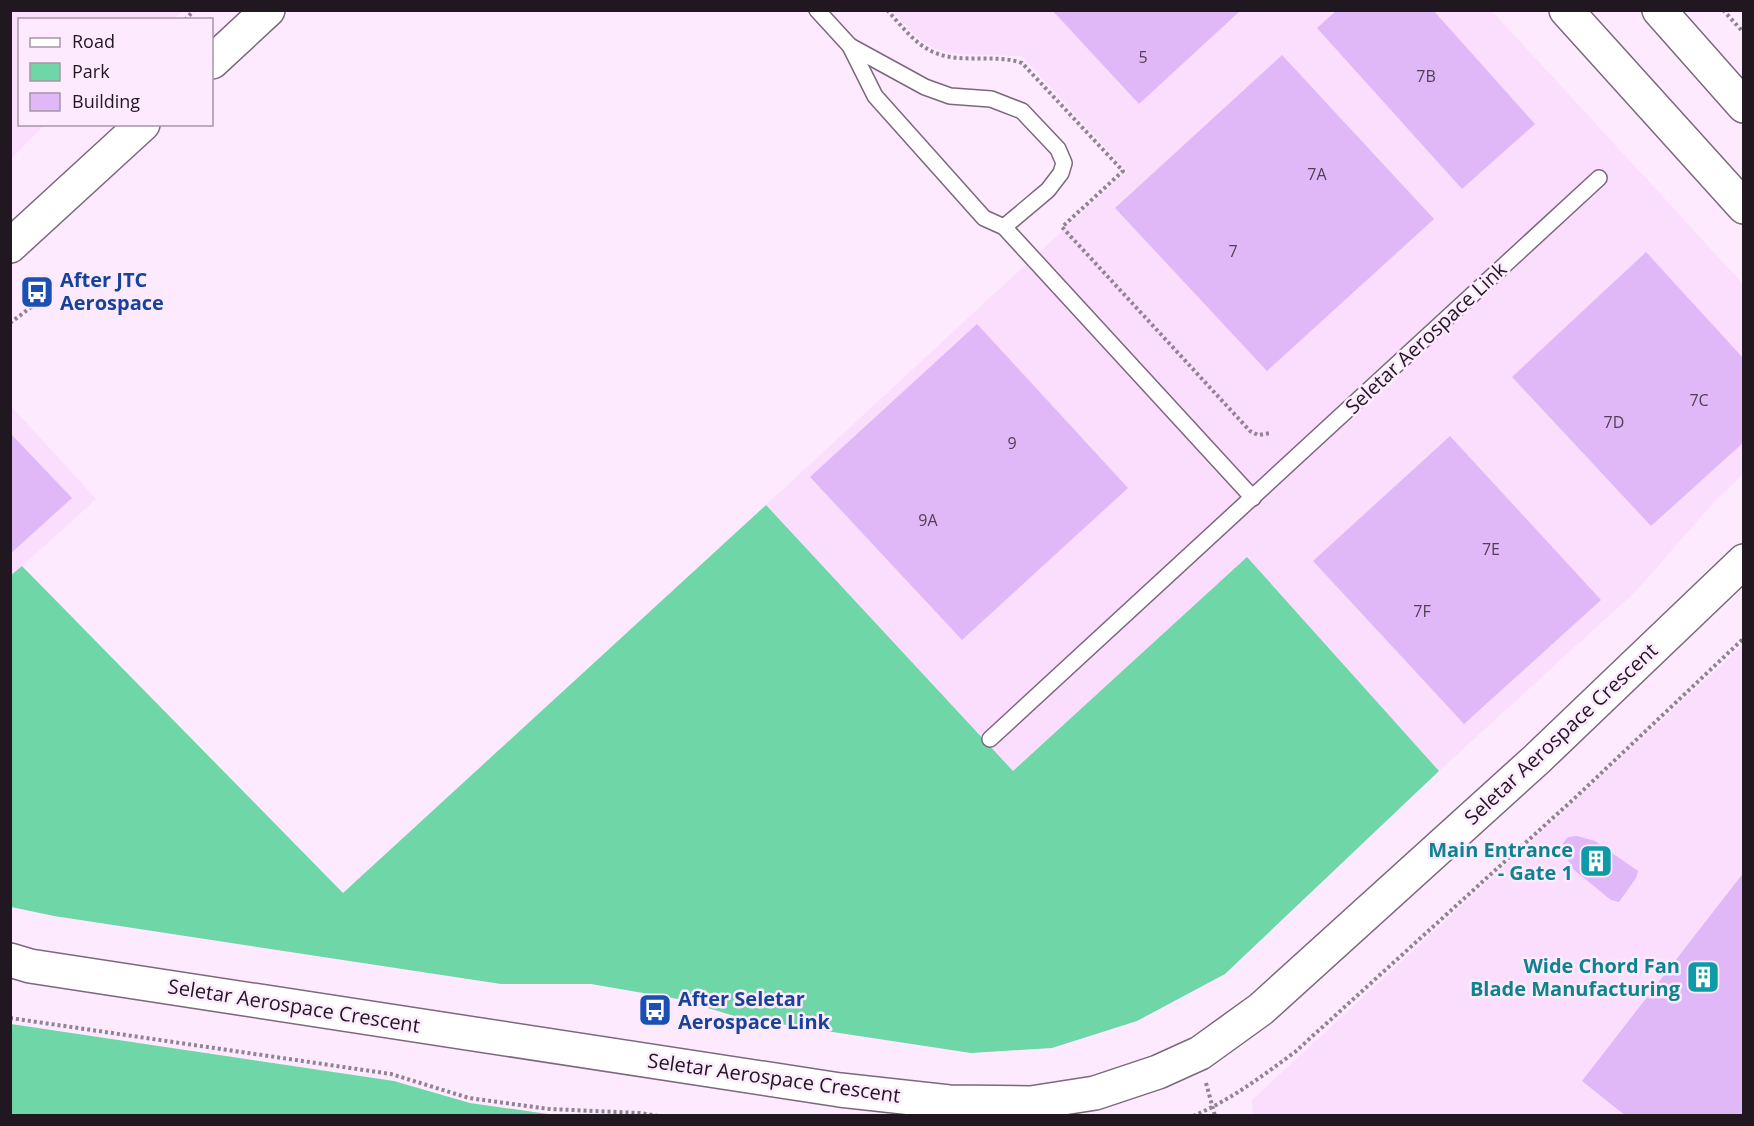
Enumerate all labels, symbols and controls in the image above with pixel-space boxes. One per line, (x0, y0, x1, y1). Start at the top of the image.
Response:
legend (18, 18, 213, 126)
text: Road (72, 29, 115, 53)
house number: 5 (1138, 46, 1148, 68)
text: Park (72, 59, 110, 83)
house number: 7B (1416, 65, 1436, 87)
text: Building (72, 89, 140, 113)
house number: 7A (1307, 163, 1328, 185)
house number: 7 (1228, 240, 1238, 262)
street label: Seletar Aerospace Link (1339, 255, 1512, 420)
place label: After JTC Aerospace (60, 266, 164, 316)
bus stop icon: After JTC Aerospace (19, 274, 55, 310)
house number: 7C (1689, 389, 1709, 411)
house number: 7D (1604, 411, 1624, 433)
house number: 9 (1007, 432, 1017, 454)
house number: 9A (918, 509, 939, 531)
house number: 7E (1482, 538, 1500, 560)
house number: 7F (1413, 600, 1431, 622)
street label: Seletar Aerospace Crescent (1458, 637, 1663, 830)
place label: Main Entrance - Gate 1 (1428, 836, 1573, 886)
building icon: Main Entrance - Gate 1 (1578, 843, 1614, 879)
place label: Wide Chord Fan Blade Manufacturing (1470, 952, 1681, 1002)
building icon: Wide Chord Fan Blade Manufacturing (1685, 959, 1721, 995)
street label: Seletar Aerospace Crescent (166, 972, 422, 1039)
place label: After Seletar Aerospace Link (678, 985, 831, 1035)
bus stop icon: After Seletar Aerospace Link (637, 992, 673, 1028)
street label: Seletar Aerospace Crescent (646, 1046, 902, 1109)

